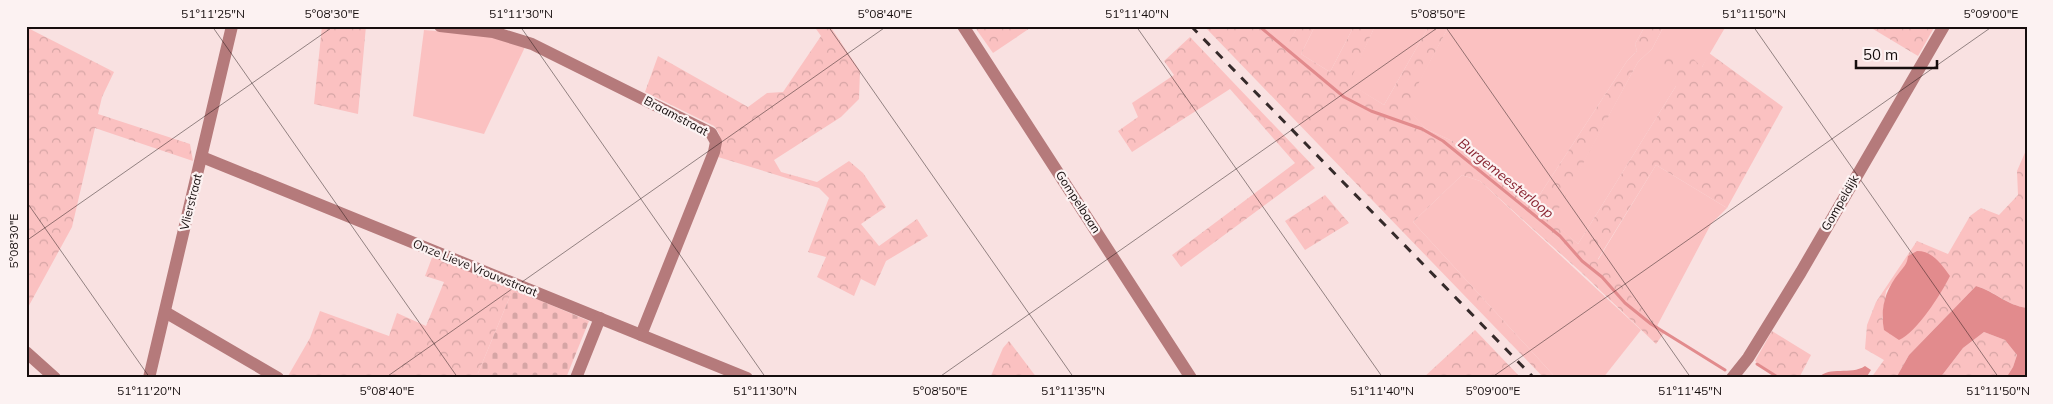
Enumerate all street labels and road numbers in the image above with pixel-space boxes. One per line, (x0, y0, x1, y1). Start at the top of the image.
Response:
street label: Braamstraat (642, 92, 711, 139)
street label: Gompelbaan (1053, 168, 1104, 236)
street label: Vlierstraat (176, 172, 205, 232)
street label: Gompeldijk (1818, 172, 1862, 233)
street label: Onze Lieve Vrouwstraat (411, 236, 540, 299)

